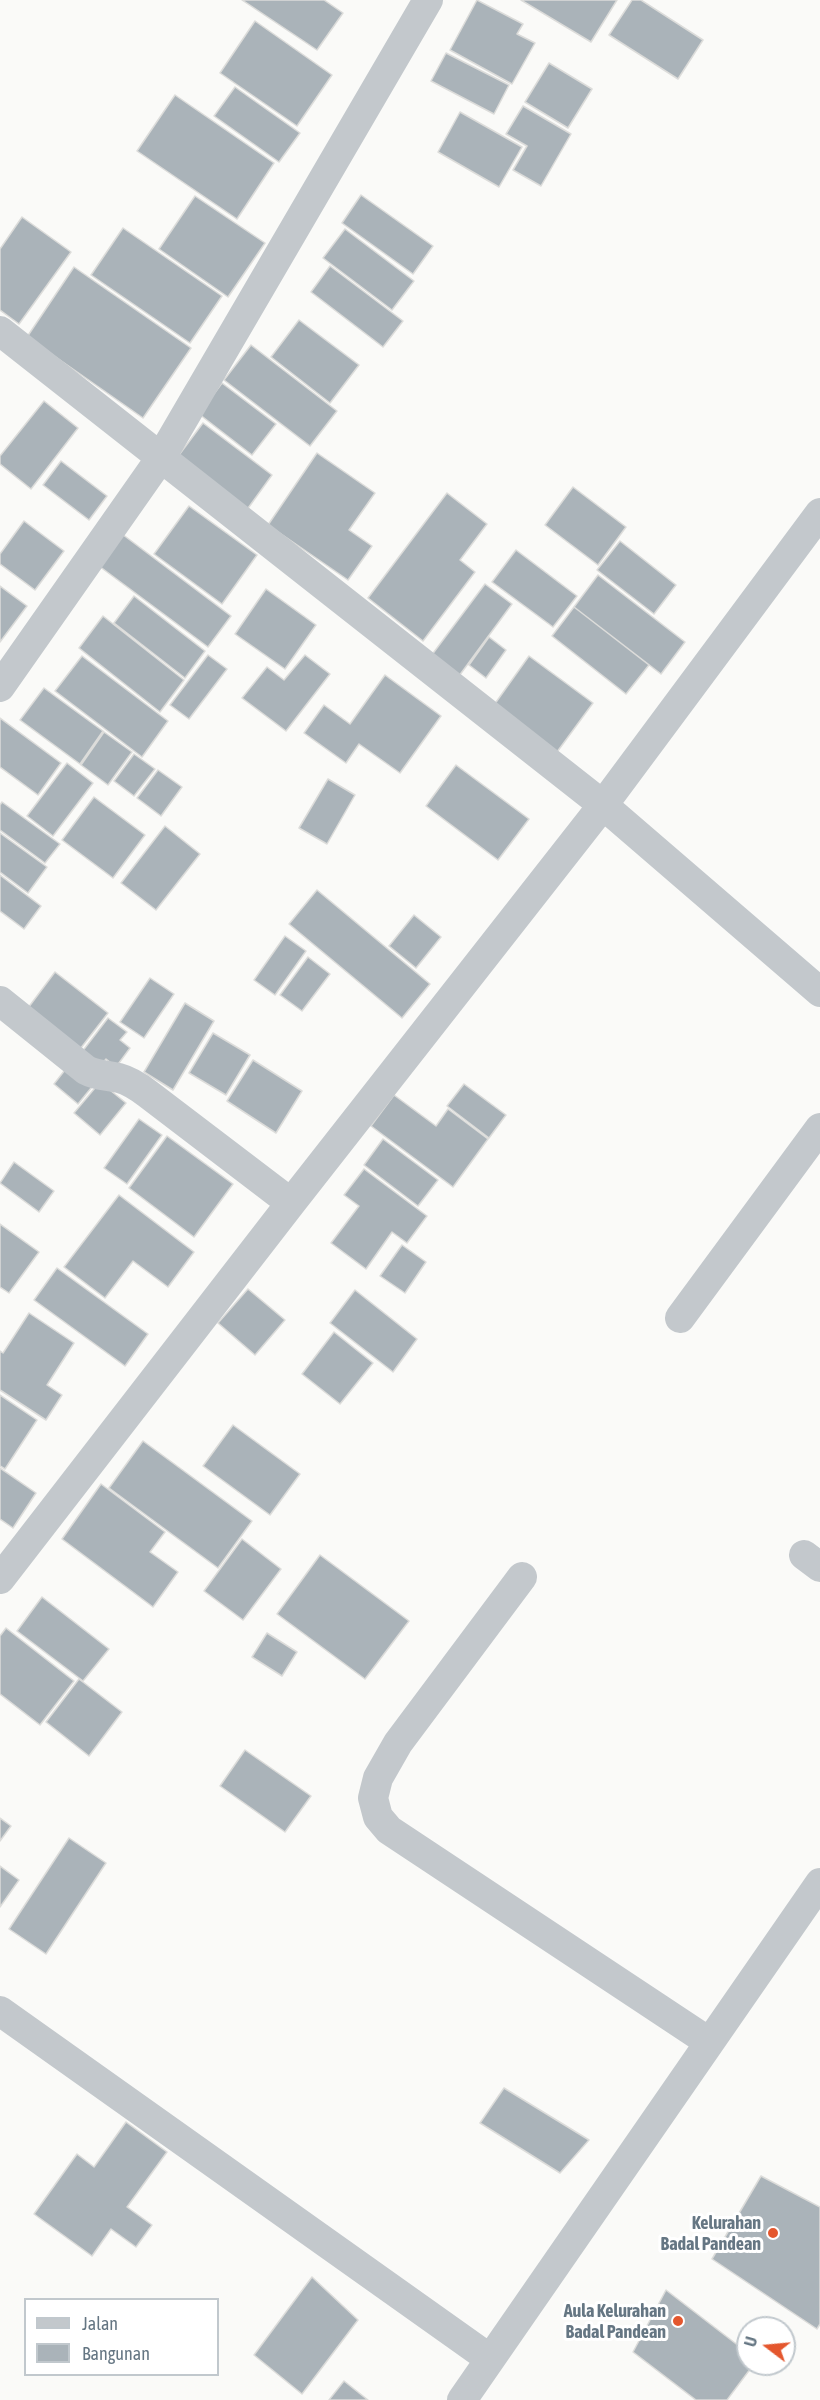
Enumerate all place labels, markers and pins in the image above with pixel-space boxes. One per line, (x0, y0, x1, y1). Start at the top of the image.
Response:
place label: Kelurahan Badal Pandean (661, 2212, 761, 2254)
marker: Kelurahan Badal Pandean (766, 2226, 780, 2240)
place label: Aula Kelurahan Badal Pandean (564, 2300, 666, 2342)
marker: Aula Kelurahan Badal Pandean (671, 2314, 685, 2328)

